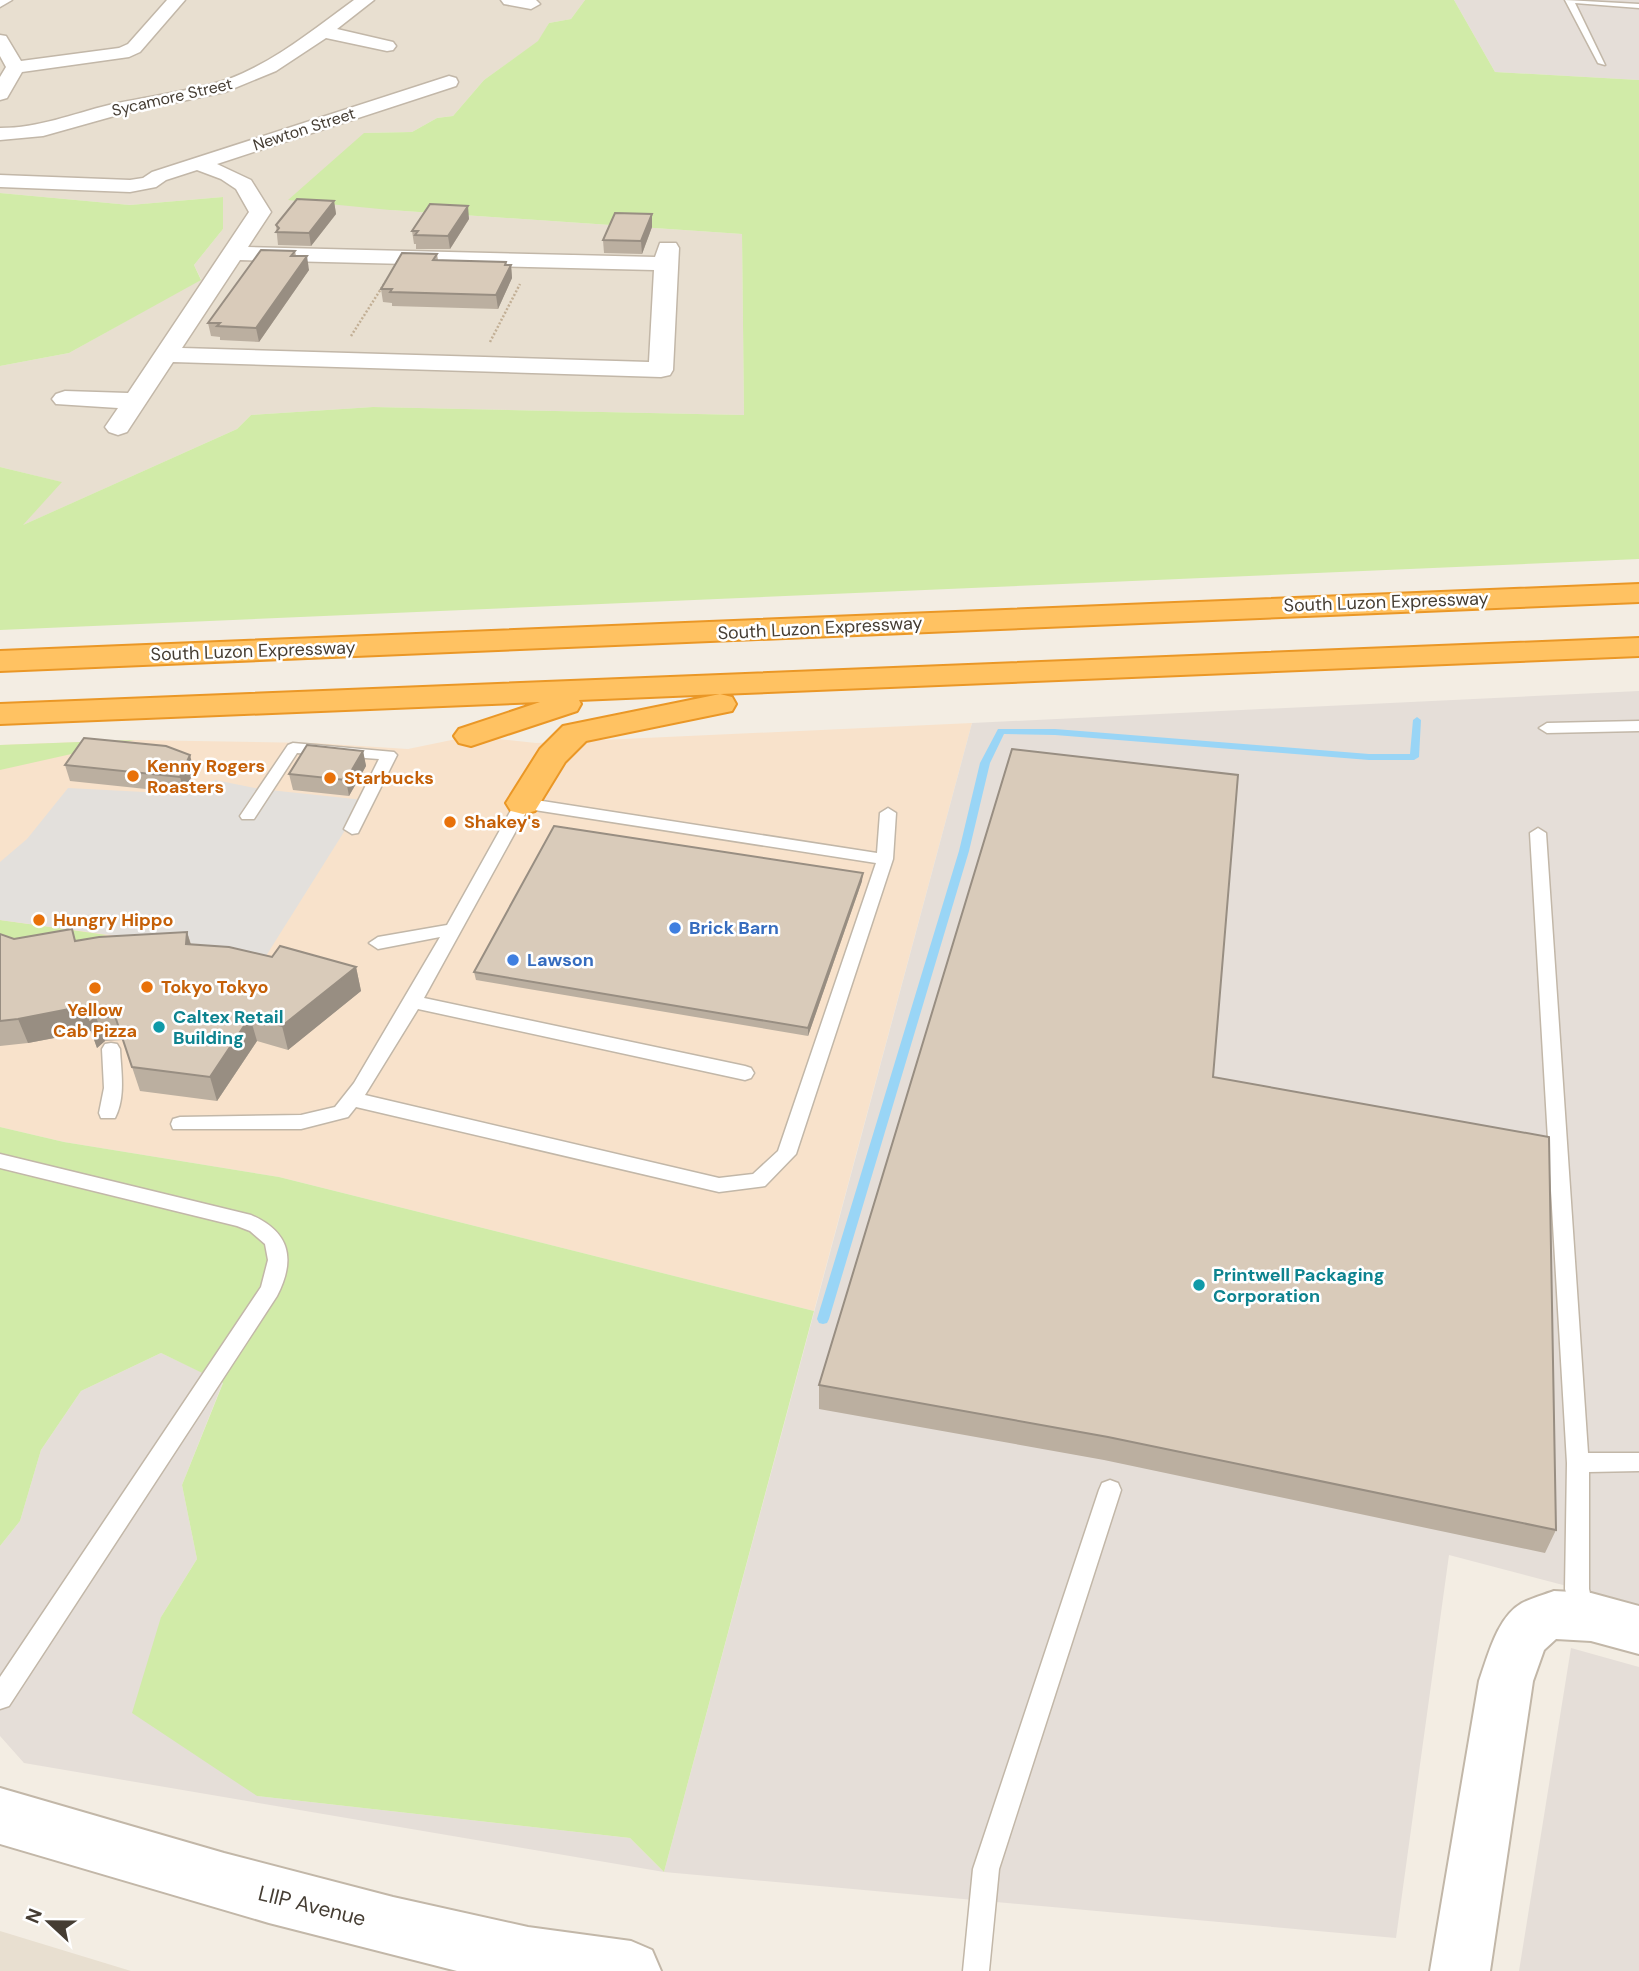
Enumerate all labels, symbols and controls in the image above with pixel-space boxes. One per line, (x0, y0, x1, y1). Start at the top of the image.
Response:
street label: Sycamore Street (110, 73, 234, 121)
street label: Newton Street (250, 103, 358, 155)
street label: South Luzon Expressway (1283, 586, 1489, 618)
street label: South Luzon Expressway (717, 611, 923, 645)
street label: South Luzon Expressway (150, 635, 356, 667)
place label: Kenny Rogers Roasters (147, 754, 265, 799)
place label: Starbucks (344, 766, 434, 790)
marker: Kenny Rogers Roasters (125, 768, 141, 784)
marker: Starbucks (322, 770, 338, 786)
place label: Shakey's (464, 810, 541, 834)
marker: Shakey's (442, 814, 458, 830)
place label: Hungry Hippo (53, 908, 174, 932)
marker: Hungry Hippo (31, 912, 47, 928)
place label: Brick Barn (689, 916, 779, 940)
marker: Brick Barn (667, 920, 683, 936)
place label: Lawson (527, 948, 594, 972)
marker: Lawson (505, 952, 521, 968)
place label: Tokyo Tokyo (161, 975, 268, 999)
marker: Tokyo Tokyo (139, 979, 155, 995)
marker: Yellow Cab Pizza (87, 980, 103, 996)
place label: Yellow Cab Pizza (53, 998, 137, 1043)
place label: Caltex Retail Building (173, 1005, 284, 1050)
marker: Caltex Retail Building (151, 1019, 167, 1035)
place label: Printwell Packaging Corporation (1213, 1263, 1384, 1308)
marker: Printwell Packaging Corporation (1191, 1277, 1207, 1293)
street label: LIIP Avenue (255, 1879, 369, 1933)
north arrow (14, 1887, 84, 1957)
text: N (20, 1905, 48, 1927)

